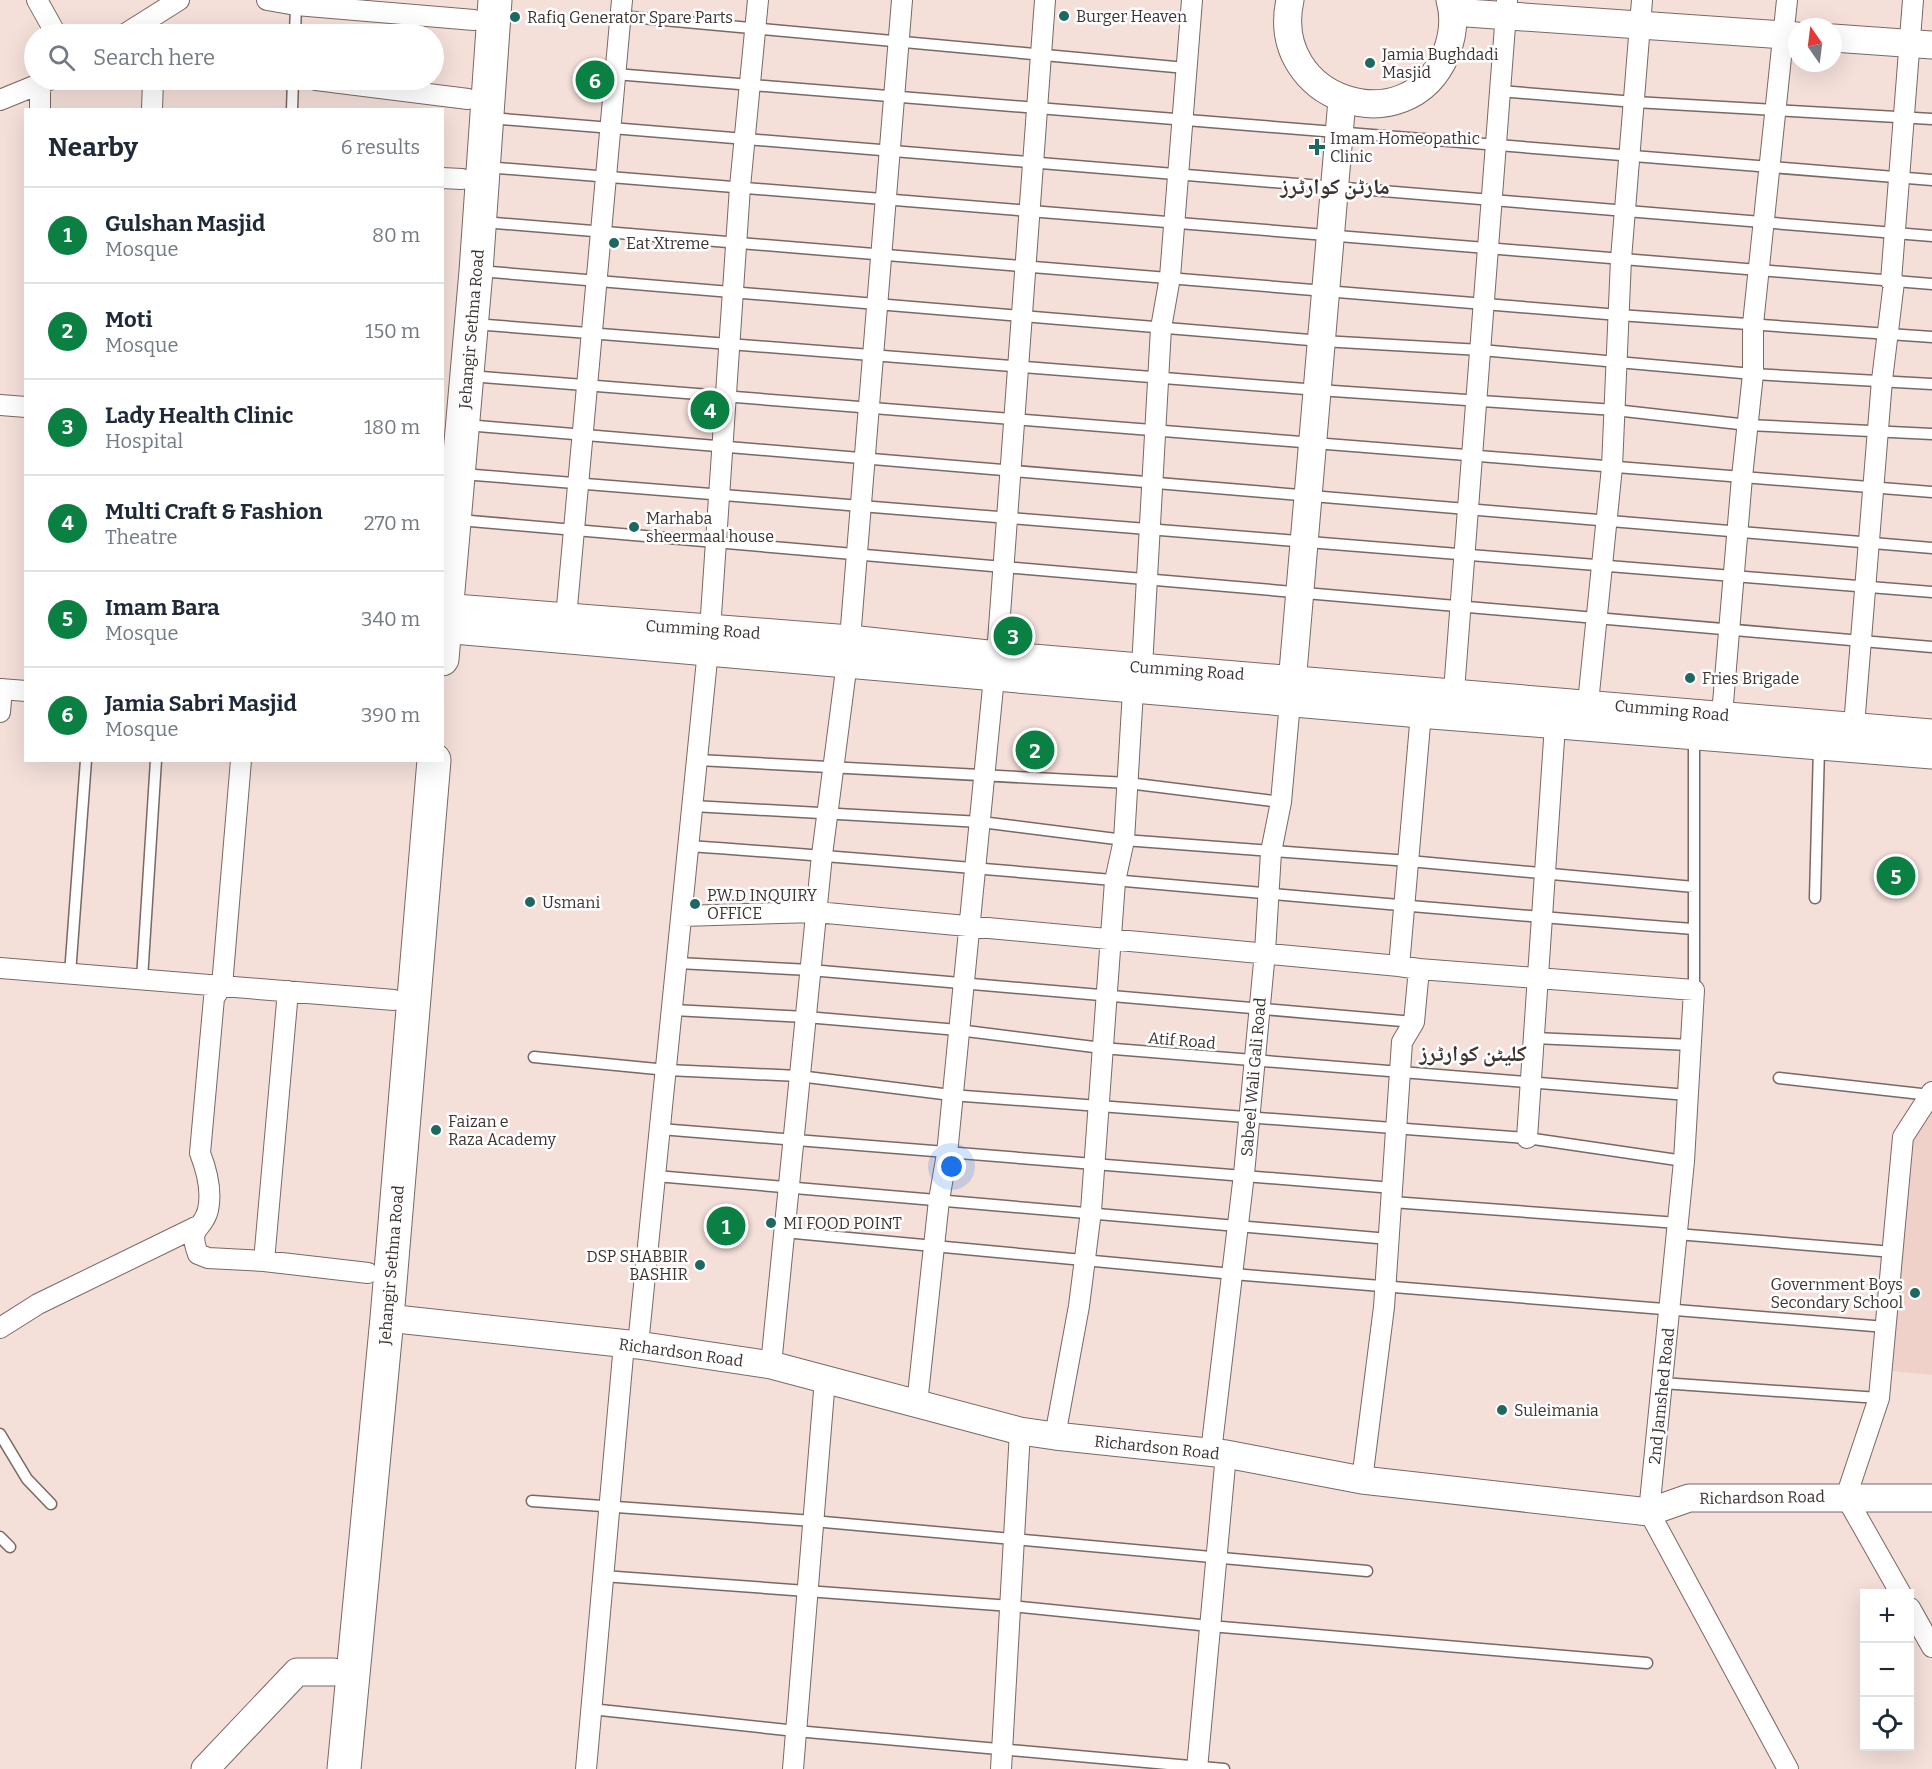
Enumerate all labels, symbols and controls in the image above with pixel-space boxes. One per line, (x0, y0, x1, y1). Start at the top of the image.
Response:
place label: Burger Heaven (1076, 7, 1187, 26)
place label: Rafiq Generator Spare Parts (527, 8, 733, 27)
marker: Burger Heaven (1057, 9, 1071, 23)
marker: Rafiq Generator Spare Parts (508, 10, 522, 24)
north arrow (1788, 18, 1842, 72)
search box (24, 24, 444, 90)
icon: search (45, 41, 78, 74)
text: Search here (93, 44, 215, 71)
place label: Jamia Bughdadi Masjid (1381, 45, 1499, 82)
marker: Jamia Bughdadi Masjid (1363, 56, 1377, 70)
pin: 6 (576, 58, 614, 103)
place label: Imam Homeopathic Clinic (1330, 129, 1480, 166)
text: Nearby (48, 132, 138, 163)
text: 6 results (341, 135, 420, 159)
marker: Imam Homeopathic Clinic (1308, 138, 1326, 156)
district label: مارٹن کوارٹرز (1279, 173, 1390, 200)
text: Gulshan Masjid (105, 210, 265, 237)
text: 1 (63, 223, 72, 247)
text: 80 m (372, 223, 420, 247)
place label: Eat Xtreme (626, 234, 709, 253)
marker: Eat Xtreme (607, 236, 621, 250)
text: Mosque (105, 237, 178, 261)
street label: Jehangir Sethna Road (455, 248, 488, 411)
text: Moti (105, 306, 152, 333)
text: 2 (62, 319, 73, 343)
text: 150 m (365, 319, 420, 343)
text: Mosque (105, 333, 178, 357)
pin: 4 (690, 388, 730, 432)
text: Lady Health Clinic (105, 402, 293, 429)
text: 3 (62, 415, 73, 439)
text: 180 m (364, 415, 420, 439)
text: Hospital (105, 429, 183, 453)
text: Multi Craft & Fashion (105, 498, 323, 525)
place label: Marhaba sheermaal house (646, 509, 774, 546)
text: 4 (61, 511, 74, 535)
text: 270 m (364, 511, 420, 535)
marker: Marhaba sheermaal house (627, 520, 641, 534)
text: Theatre (105, 525, 177, 549)
text: Imam Bara (105, 594, 220, 621)
text: 5 (62, 607, 73, 631)
text: 340 m (361, 607, 420, 631)
pin: 3 (994, 614, 1032, 658)
street label: Cumming Road (645, 616, 761, 643)
text: Mosque (105, 621, 178, 645)
street label: Cumming Road (1129, 657, 1245, 684)
place label: Fries Brigade (1702, 669, 1799, 688)
marker: Fries Brigade (1683, 671, 1697, 685)
text: Jamia Sabri Masjid (105, 690, 297, 717)
street label: Cumming Road (1614, 696, 1731, 725)
text: 6 (62, 703, 73, 727)
text: 390 m (361, 703, 420, 727)
text: Mosque (105, 717, 178, 741)
pin: 2 (1016, 728, 1054, 772)
pin: 5 (1876, 854, 1916, 898)
place label: P.W.D INQUIRY OFFICE (707, 886, 818, 923)
place label: Usmani (542, 893, 600, 912)
marker: Usmani (523, 895, 537, 909)
marker: P.W.D INQUIRY OFFICE (688, 897, 702, 911)
street label: Sabeel Wali Gali Road (1237, 996, 1270, 1157)
street label: Atif Road (1147, 1028, 1217, 1053)
district label: کلیٹن کوارٹرز (1418, 1040, 1527, 1067)
place label: Faizan e Raza Academy (448, 1112, 556, 1149)
marker: Faizan e Raza Academy (429, 1123, 443, 1137)
your location (937, 1152, 966, 1181)
street label: Jehangir Sethna Road (375, 1184, 408, 1347)
pin: 1 (706, 1204, 746, 1248)
place label: MI FOOD POINT (783, 1214, 902, 1233)
marker: MI FOOD POINT (764, 1216, 778, 1230)
place label: DSP SHABBIR BASHIR (586, 1247, 688, 1284)
marker: DSP SHABBIR BASHIR (693, 1258, 707, 1272)
place label: Government Boys Secondary School (1770, 1275, 1903, 1312)
marker: Government Boys Secondary School (1908, 1286, 1922, 1300)
street label: 2nd Jamshed Road (1645, 1326, 1678, 1465)
street label: Richardson Road (617, 1334, 745, 1371)
place label: Suleimania (1514, 1401, 1599, 1420)
marker: Suleimania (1495, 1403, 1509, 1417)
street label: Richardson Road (1093, 1431, 1221, 1464)
street label: Richardson Road (1699, 1487, 1826, 1508)
map controls (1860, 1589, 1914, 1751)
button: + (1860, 1589, 1914, 1643)
button: − (1860, 1643, 1914, 1697)
button: locate (1860, 1697, 1914, 1751)

